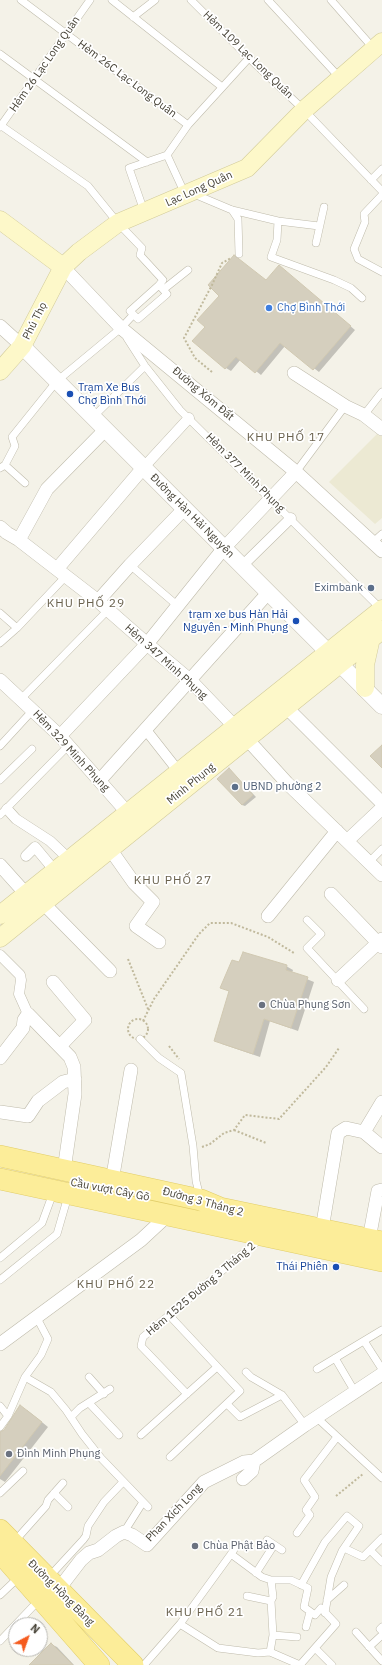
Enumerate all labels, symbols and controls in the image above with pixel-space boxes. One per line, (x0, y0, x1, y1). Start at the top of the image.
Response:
street label: Hẻm 109 Lạc Long Quân (200, 8, 296, 102)
street label: Hẻm 26 Lạc Long Quân (7, 14, 83, 114)
street label: Hẻm 26C Lạc Long Quân (75, 37, 179, 121)
street label: Lạc Long Quân (163, 168, 235, 210)
street label: Phú Thọ (20, 300, 50, 342)
place label: Chợ Bình Thới (277, 301, 345, 315)
marker: Chợ Bình Thới (264, 303, 274, 313)
street label: Đường Xóm Đất (169, 364, 237, 424)
place label: Trạm Xe Bus Chợ Bình Thới (78, 381, 146, 407)
marker: Trạm Xe Bus Chợ Bình Thới (65, 389, 75, 399)
street label: Hẻm 377 Minh Phụng (203, 431, 287, 515)
district label: KHU PHỐ 17 (247, 431, 325, 445)
street label: Đường Hàn Hải Nguyên (147, 471, 237, 561)
place label: Eximbank (314, 581, 363, 595)
marker: Eximbank (366, 583, 376, 593)
district label: KHU PHỐ 29 (47, 597, 125, 611)
place label: trạm xe bus Hàn Hải Nguyên - Minh Phụng (183, 608, 288, 634)
marker: trạm xe bus Hàn Hải Nguyên - Minh Phụng (291, 616, 301, 626)
street label: Hẻm 347 Minh Phụng (122, 621, 210, 703)
street label: Hẻm 329 Minh Phụng (30, 708, 112, 794)
street label: Minh Phụng (164, 761, 218, 807)
place label: UBND phường 2 (243, 780, 322, 794)
marker: UBND phường 2 (230, 782, 240, 792)
district label: KHU PHỐ 27 (134, 874, 212, 888)
place label: Chùa Phụng Sơn (270, 998, 350, 1012)
marker: Chùa Phụng Sơn (257, 1000, 267, 1010)
street label: Cầu vượt Cây Gõ (69, 1176, 151, 1204)
street label: Đường 3 Tháng 2 (161, 1185, 245, 1219)
street label: Hẻm 1525 Đường 3 Tháng 2 (144, 1239, 258, 1339)
place label: Thái Phiên (276, 1260, 328, 1274)
marker: Thái Phiên (331, 1262, 341, 1272)
district label: KHU PHỐ 22 (77, 1278, 155, 1292)
place label: Đình Minh Phụng (17, 1447, 100, 1461)
marker: Đình Minh Phụng (4, 1449, 14, 1459)
street label: Phan Xích Long (143, 1481, 205, 1545)
place label: Chùa Phật Bảo (203, 1539, 275, 1553)
marker: Chùa Phật Bảo (190, 1541, 200, 1551)
street label: Đường Hồng Bàng (25, 1557, 97, 1629)
district label: KHU PHỐ 21 (166, 1606, 244, 1620)
north arrow (8, 1617, 48, 1657)
text: N (28, 1621, 43, 1637)

